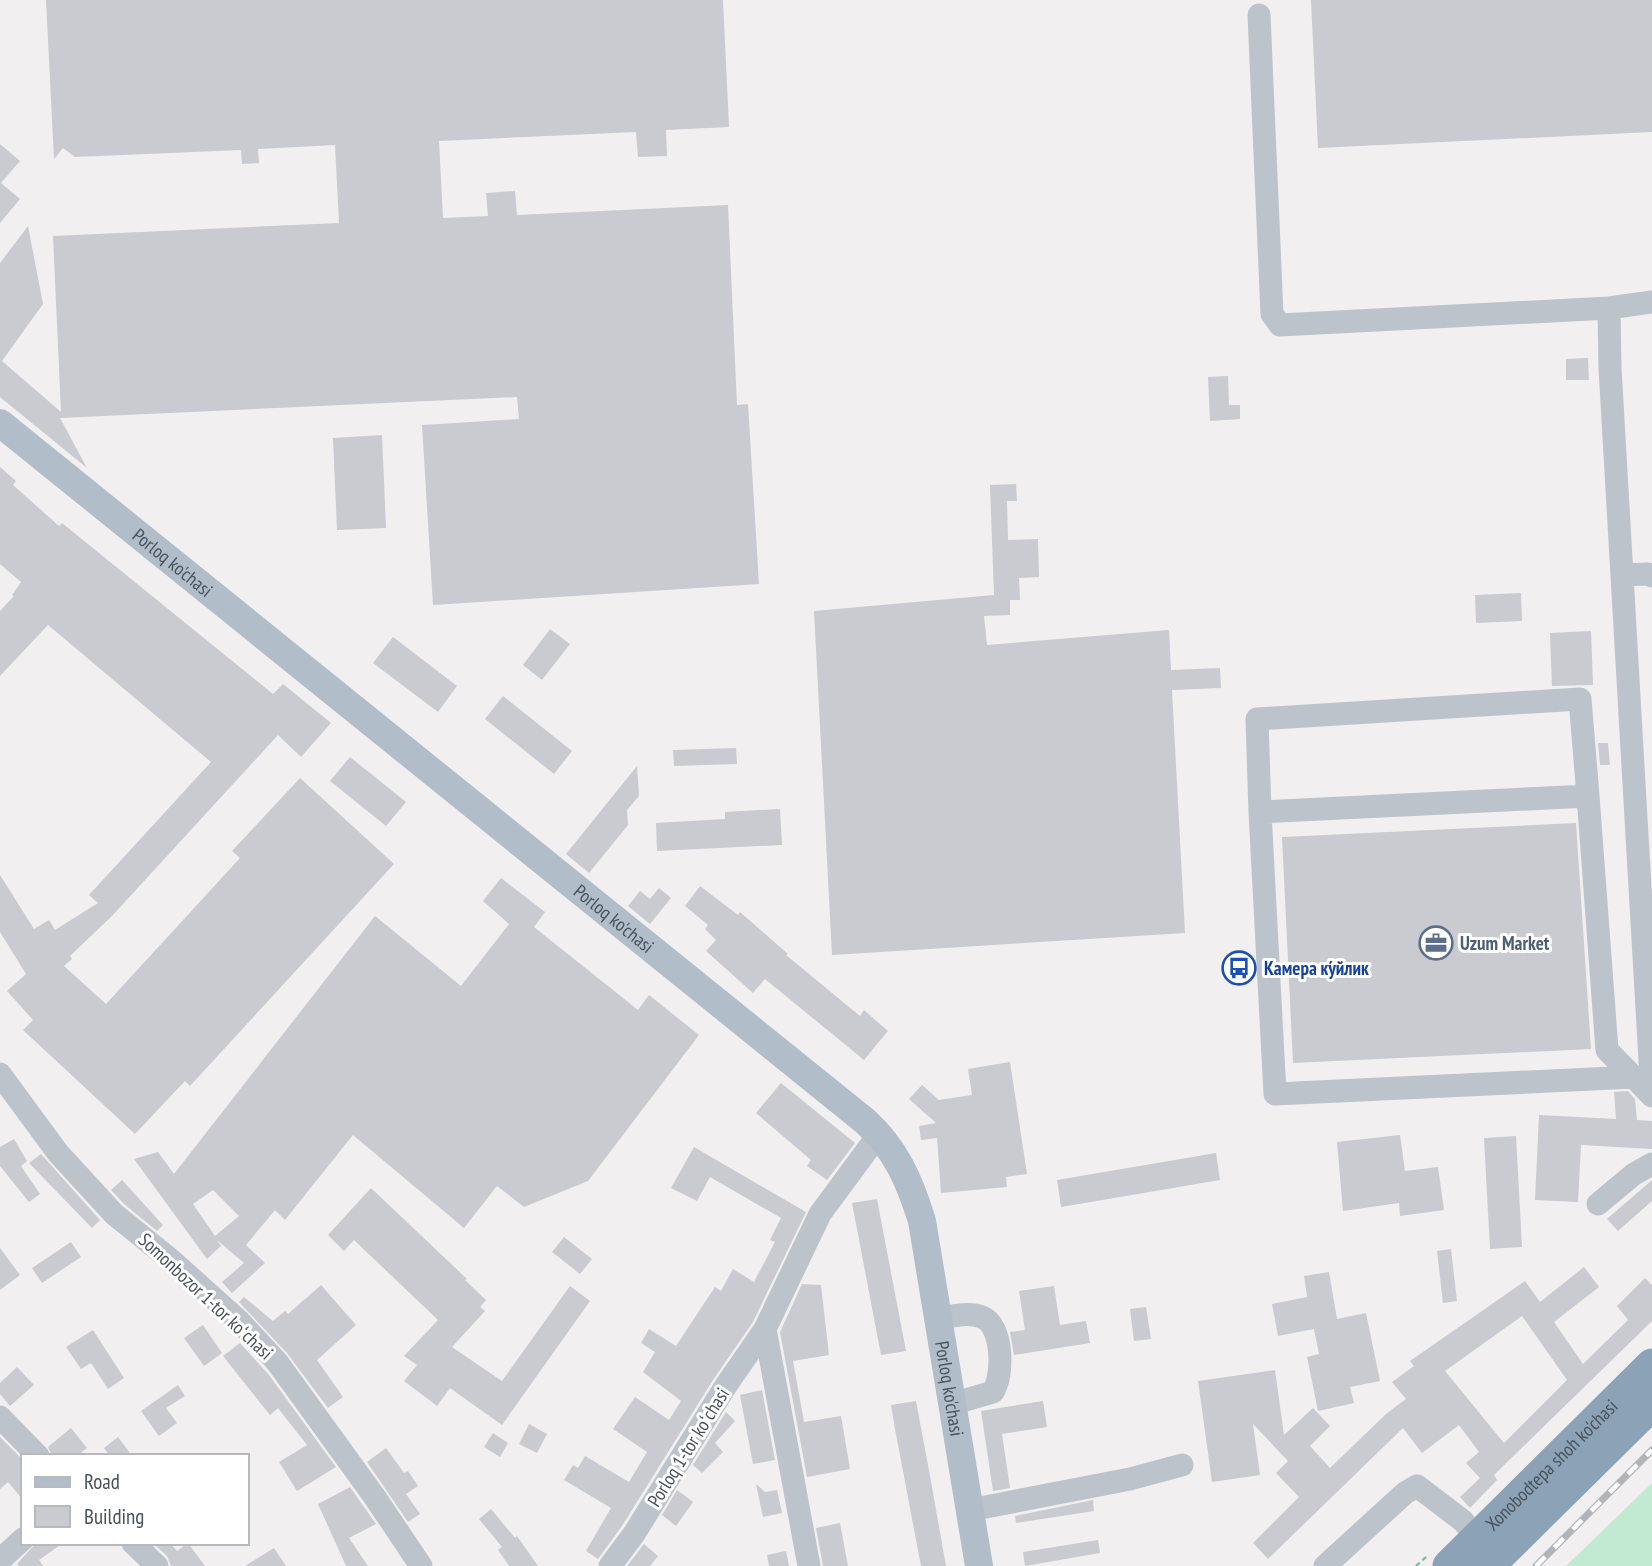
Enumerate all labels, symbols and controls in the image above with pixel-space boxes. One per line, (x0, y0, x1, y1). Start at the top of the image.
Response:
street label: Porloq ko'chasi (128, 523, 218, 602)
street label: Porloq ko'chasi (569, 879, 659, 958)
office icon: Uzum Market (1417, 924, 1455, 962)
place label: Uzum Market (1460, 931, 1550, 955)
bus stop icon: Камера ку́йлик (1220, 949, 1258, 987)
place label: Камера ку́йлик (1264, 956, 1369, 980)
street label: Somonbozor 1-tor koʻchasi (134, 1228, 278, 1364)
street label: Porloq ko'chasi (930, 1339, 969, 1438)
street label: Porloq 1-tor koʻchasi (642, 1383, 734, 1511)
street label: Xonobodtepa shoh ko'chasi (1480, 1394, 1622, 1535)
legend (21, 1454, 248, 1545)
text: Road (84, 1468, 120, 1495)
text: Building (84, 1503, 144, 1530)

